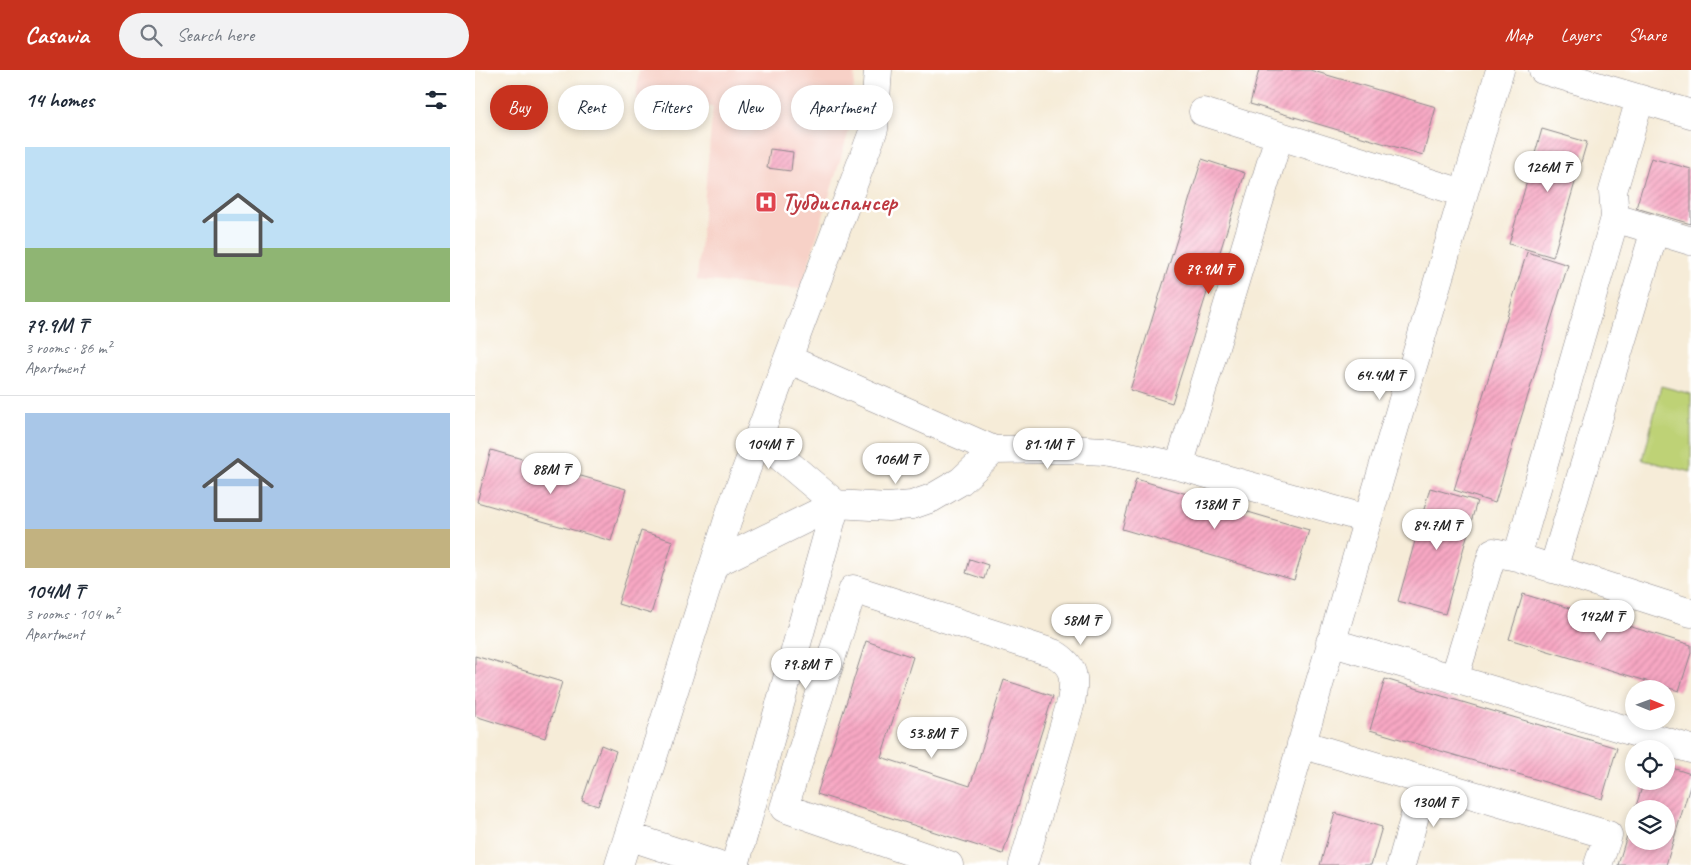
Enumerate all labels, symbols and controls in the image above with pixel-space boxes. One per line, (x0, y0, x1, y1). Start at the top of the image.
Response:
search box (119, 13, 469, 58)
text: Casavia (25, 20, 89, 50)
icon: search (137, 21, 165, 49)
text: Search here (177, 23, 254, 47)
text: Map (1505, 24, 1533, 46)
text: Layers (1561, 24, 1600, 46)
text: Share (1628, 24, 1666, 46)
chip: Buy (490, 85, 548, 130)
chip: Rent (558, 85, 624, 130)
chip: Filters (634, 85, 709, 130)
chip: New (719, 85, 781, 130)
chip: Apartment (791, 85, 893, 130)
icon: filters (422, 86, 450, 114)
text: 14 homes (25, 87, 94, 113)
pin: 126M ₸ (1507, 150, 1589, 193)
text: 126M ₸ (1525, 157, 1571, 177)
icon: home (193, 180, 283, 270)
place label: Тубдиспансер (782, 187, 899, 217)
hospital icon: Тубдиспансер (754, 190, 778, 214)
pin: 79.9M ₸ (1163, 252, 1255, 295)
text: 79.9M ₸ (1185, 259, 1233, 279)
text: 79.9M ₸ (25, 312, 88, 338)
text: 3 rooms · 86 m² (25, 338, 111, 358)
text: Apartment (25, 358, 84, 378)
pin: 64.4M ₸ (1334, 358, 1426, 401)
text: 64.4M ₸ (1356, 365, 1404, 385)
pin: 104M ₸ (728, 428, 810, 470)
pin: 81.1M ₸ (1002, 428, 1094, 470)
text: 104M ₸ (747, 434, 791, 454)
text: 81.1M ₸ (1024, 434, 1072, 454)
pin: 106M ₸ (855, 442, 937, 485)
icon: home (193, 445, 283, 535)
text: 106M ₸ (873, 449, 919, 469)
pin: 88M ₸ (516, 452, 586, 495)
text: 88M ₸ (532, 459, 570, 479)
pin: 138M ₸ (1174, 488, 1256, 530)
text: 138M ₸ (1193, 494, 1237, 514)
pin: 84.7M ₸ (1391, 508, 1483, 551)
text: 84.7M ₸ (1413, 515, 1461, 535)
text: 104M ₸ (25, 578, 84, 604)
pin: 142M ₸ (1560, 600, 1642, 642)
text: 3 rooms · 104 m² (25, 604, 119, 624)
pin: 58M ₸ (1046, 604, 1116, 646)
text: 142M ₸ (1579, 606, 1623, 626)
text: 58M ₸ (1062, 610, 1100, 630)
text: Apartment (25, 624, 84, 644)
pin: 79.8M ₸ (760, 648, 852, 690)
text: 79.8M ₸ (782, 654, 830, 674)
north arrow (1625, 680, 1675, 730)
map controls (1625, 680, 1675, 850)
pin: 53.8M ₸ (886, 716, 978, 759)
text: 53.8M ₸ (908, 723, 956, 743)
button: locate (1625, 740, 1675, 790)
pin: 130M ₸ (1393, 786, 1475, 828)
text: 130M ₸ (1412, 792, 1456, 812)
button: layers (1625, 800, 1675, 850)

